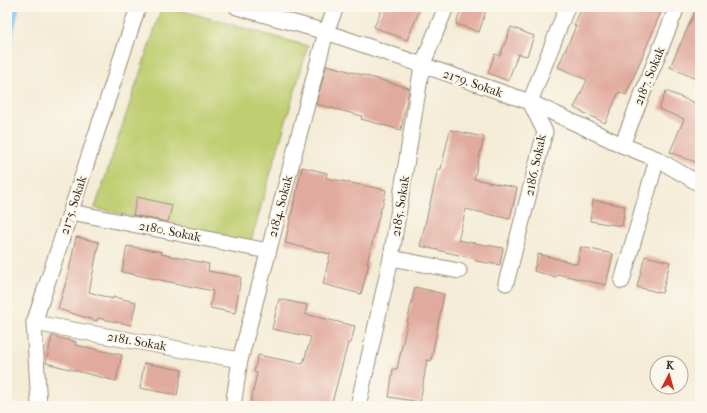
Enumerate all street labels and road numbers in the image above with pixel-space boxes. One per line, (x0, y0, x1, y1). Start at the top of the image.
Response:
street label: 2187. Sokak (630, 44, 668, 107)
street label: 2179. Sokak (441, 66, 505, 100)
street label: 2186. Sokak (521, 132, 549, 197)
street label: 2175. Sokak (56, 173, 90, 236)
street label: 2184. Sokak (265, 173, 296, 239)
street label: 2185. Sokak (388, 174, 412, 237)
street label: 2180. Sokak (138, 218, 203, 244)
street label: 2181. Sokak (106, 328, 168, 354)

